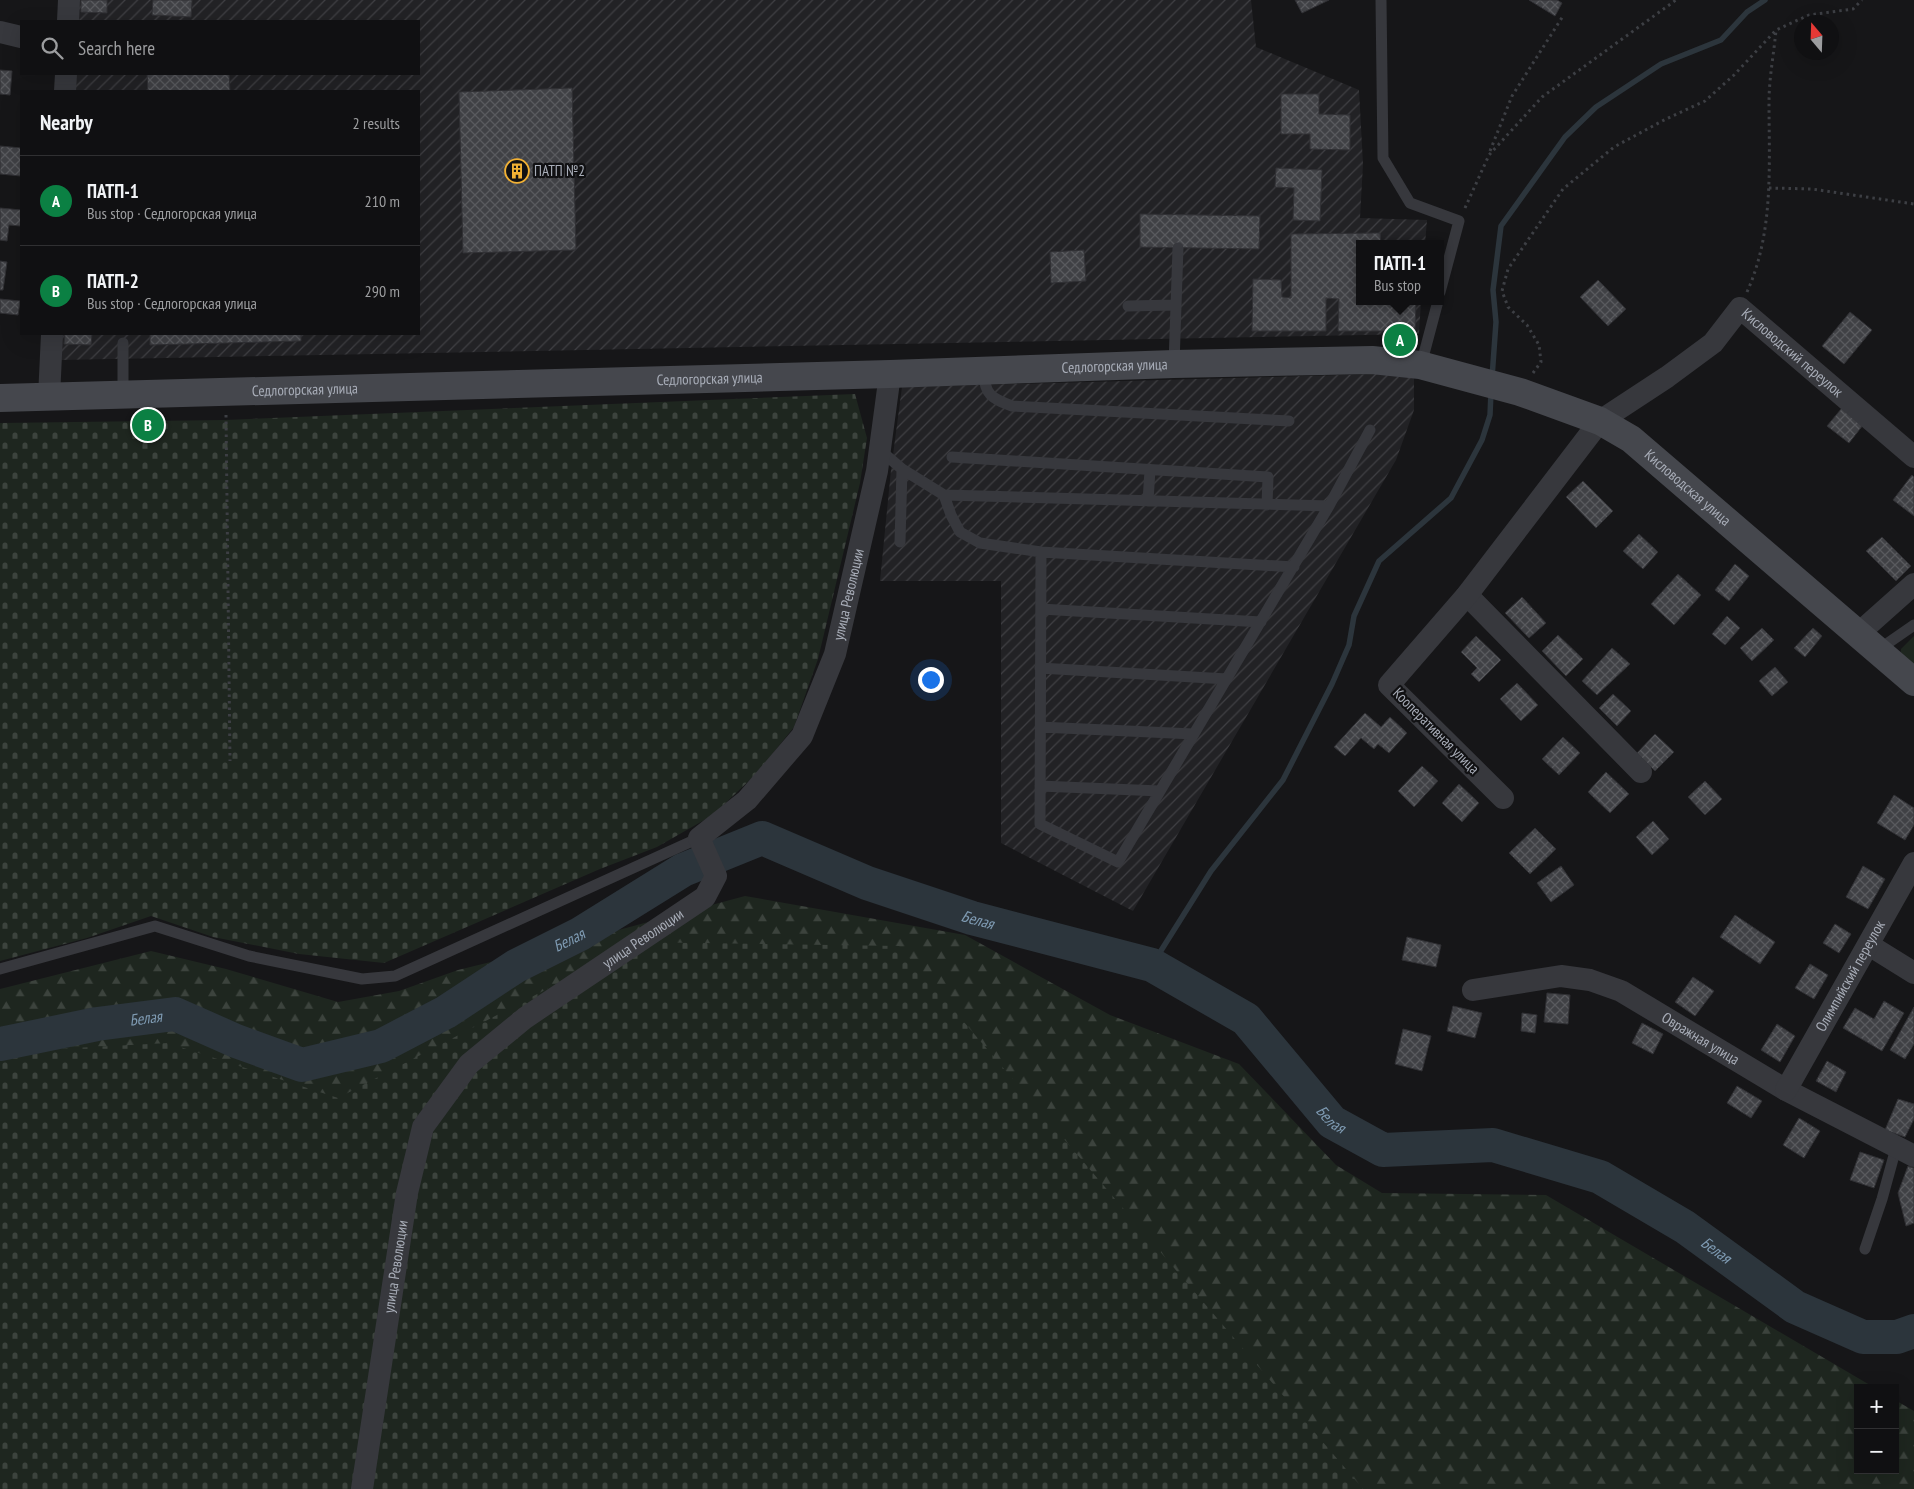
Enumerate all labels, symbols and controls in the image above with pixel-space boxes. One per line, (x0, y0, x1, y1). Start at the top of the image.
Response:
north arrow (1794, 15, 1839, 60)
search box (20, 20, 420, 75)
icon: search (38, 34, 66, 62)
text: Search here (78, 36, 155, 60)
text: Nearby (40, 109, 93, 136)
text: 2 results (353, 113, 400, 133)
building icon: ПАТП №2 (504, 158, 530, 184)
place label: ПАТП №2 (534, 161, 585, 180)
text: ПАТП-1 (87, 179, 139, 203)
text: A (52, 191, 60, 211)
text: 210 m (365, 191, 400, 211)
text: Bus stop · Седлогорская улица (87, 203, 257, 223)
popup (1356, 240, 1444, 305)
text: ПАТП-1 (1374, 251, 1426, 275)
text: ПАТП-2 (87, 269, 139, 293)
text: Bus stop (1374, 275, 1421, 295)
text: B (52, 281, 60, 301)
text: 290 m (365, 281, 400, 301)
text: Bus stop · Седлогорская улица (87, 293, 257, 313)
street label: Кисловодский переулок (1738, 304, 1847, 401)
pin: A (1384, 321, 1416, 359)
street label: Седлогорская улица (1061, 354, 1168, 377)
street label: Седлогорская улица (656, 367, 763, 389)
street label: Седлогорская улица (252, 378, 358, 400)
pin: B (132, 406, 164, 444)
street label: Кисловодская улица (1641, 445, 1735, 530)
street label: улица Революции (828, 547, 868, 642)
your location (918, 667, 944, 693)
street label: Кооперативная улица (1389, 683, 1484, 778)
street label: улица Революции (599, 904, 687, 972)
water label: Белая (959, 905, 998, 934)
street label: Олимпийский переулок (1811, 917, 1889, 1035)
water label: Белая (550, 923, 590, 956)
water label: Белая (128, 1006, 165, 1030)
street label: Овражная улица (1659, 1008, 1743, 1069)
water label: Белая (1312, 1101, 1350, 1138)
street label: улица Революции (379, 1219, 412, 1314)
water label: Белая (1697, 1232, 1737, 1269)
map controls (1854, 1384, 1899, 1474)
button: + (1854, 1384, 1899, 1429)
button: − (1854, 1429, 1899, 1474)

